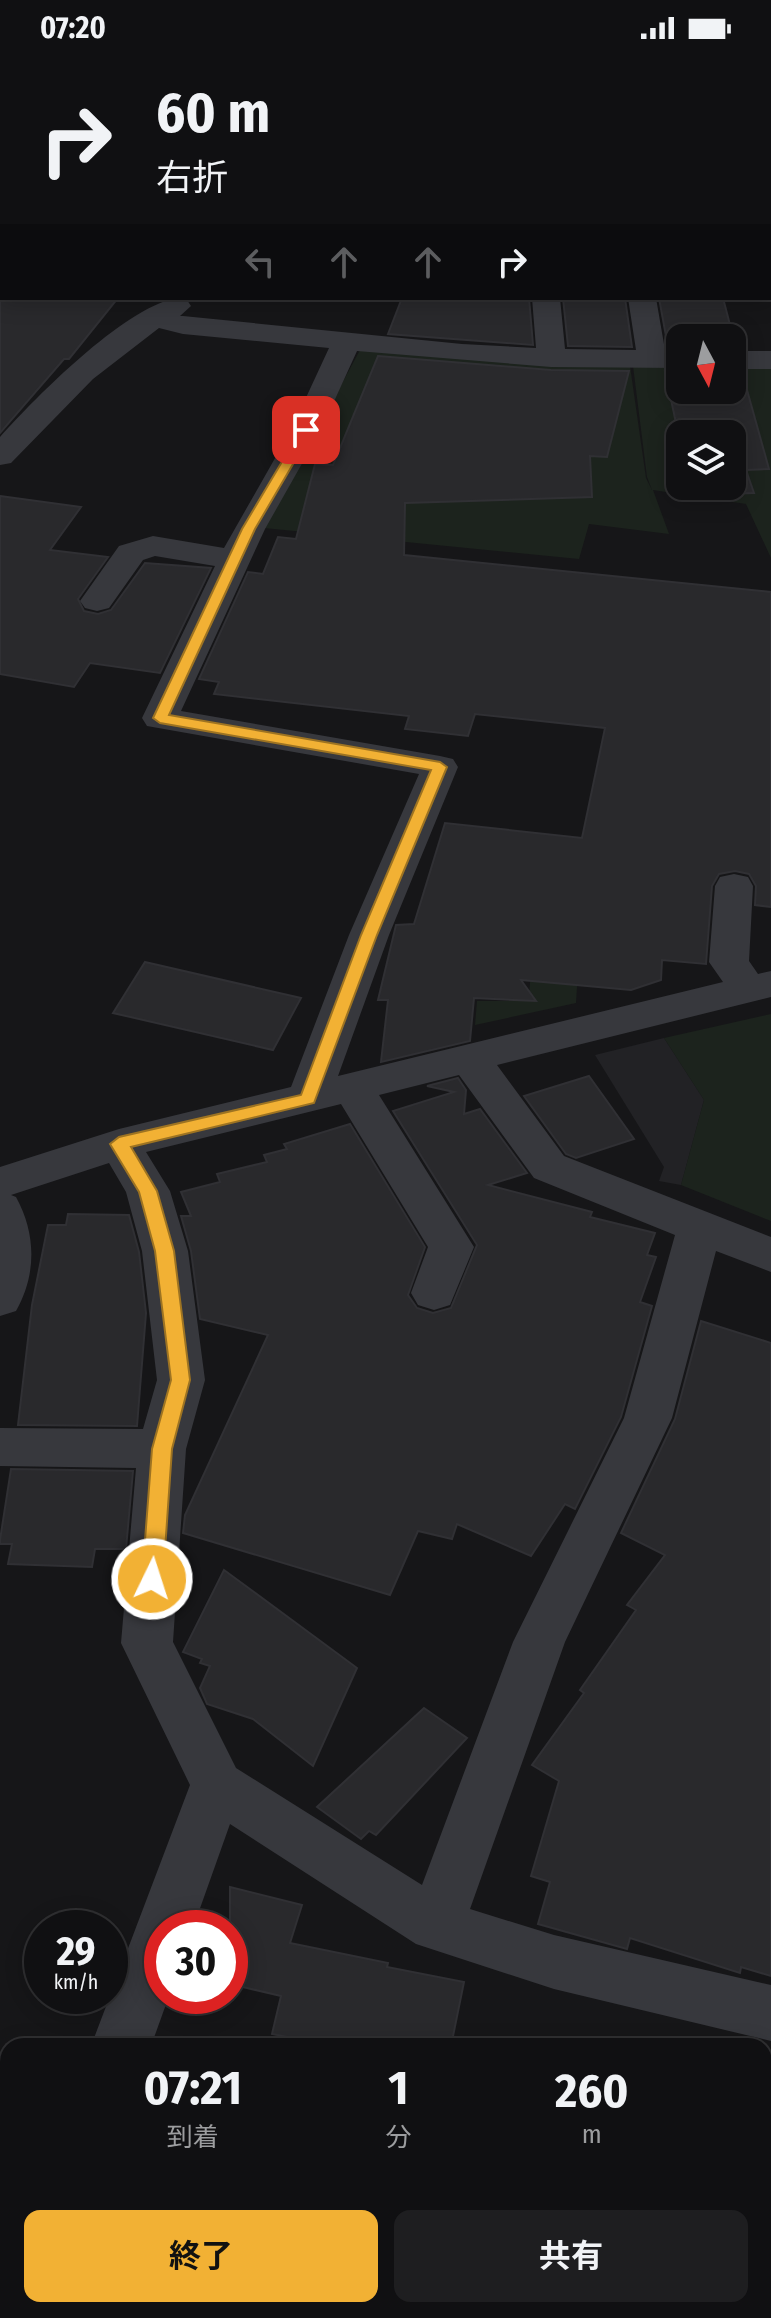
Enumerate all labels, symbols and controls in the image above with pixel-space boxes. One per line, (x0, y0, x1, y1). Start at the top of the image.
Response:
text: 07:20 (40, 10, 106, 46)
text: 60 m (156, 80, 270, 147)
icon: right (24, 88, 128, 192)
text: 右折 (156, 156, 228, 200)
icon: left (238, 240, 282, 284)
icon: ahead (322, 240, 366, 284)
icon: ahead (406, 240, 450, 284)
icon: right (490, 240, 534, 284)
north arrow (666, 324, 746, 404)
map controls (666, 324, 746, 500)
pin (272, 396, 340, 464)
icon: arrive (284, 408, 328, 452)
button: layers (666, 420, 746, 500)
position arrow (110, 1537, 194, 1621)
speed limit sign: 30 (144, 1910, 248, 2014)
text: 29 (56, 1928, 95, 1976)
text: km/h (54, 1970, 98, 1994)
text: 07:21 (143, 2059, 242, 2117)
text: 1 (388, 2059, 409, 2117)
text: 260 (555, 2062, 629, 2120)
text: m (582, 2119, 602, 2150)
text: 到着 (167, 2122, 219, 2153)
text: 分 (385, 2122, 411, 2153)
button: 終了 (24, 2210, 378, 2302)
button: 共有 (394, 2210, 748, 2302)

